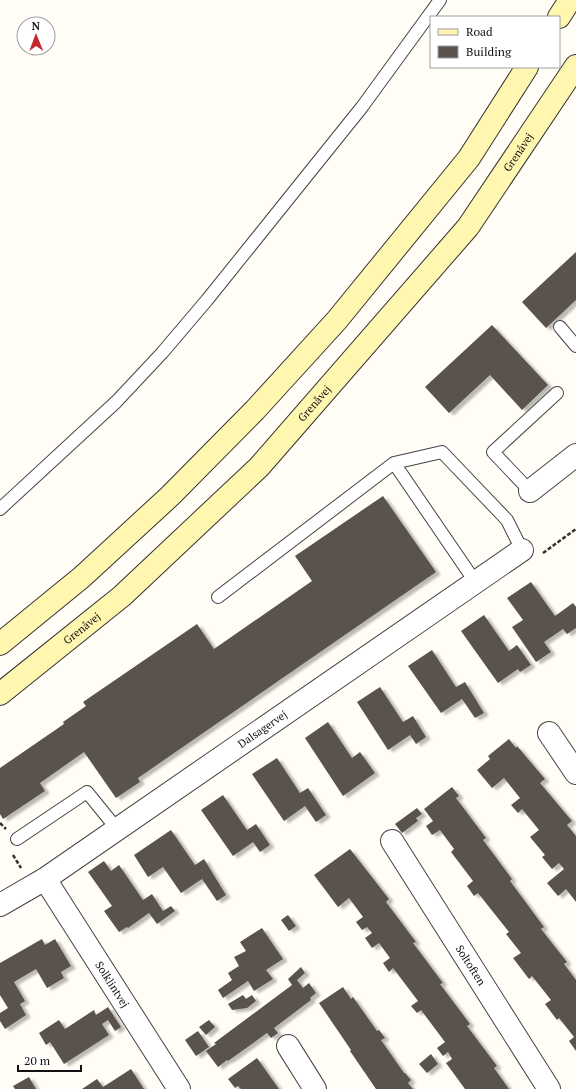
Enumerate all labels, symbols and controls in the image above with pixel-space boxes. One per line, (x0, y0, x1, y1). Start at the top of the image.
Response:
north arrow (16, 16, 56, 56)
legend (430, 16, 560, 68)
text: N (32, 19, 41, 33)
text: Road (466, 24, 493, 39)
text: Building (466, 44, 512, 59)
street label: Grenåvej (500, 130, 536, 174)
street label: Grenåvej (295, 382, 334, 424)
street label: Grenåvej (60, 609, 103, 647)
street label: Dalsagervej (235, 707, 290, 751)
street label: Soltoften (453, 942, 489, 988)
street label: Solklintvej (92, 959, 132, 1010)
scale bar (18, 1047, 81, 1073)
text: 20 m (24, 1053, 51, 1068)

